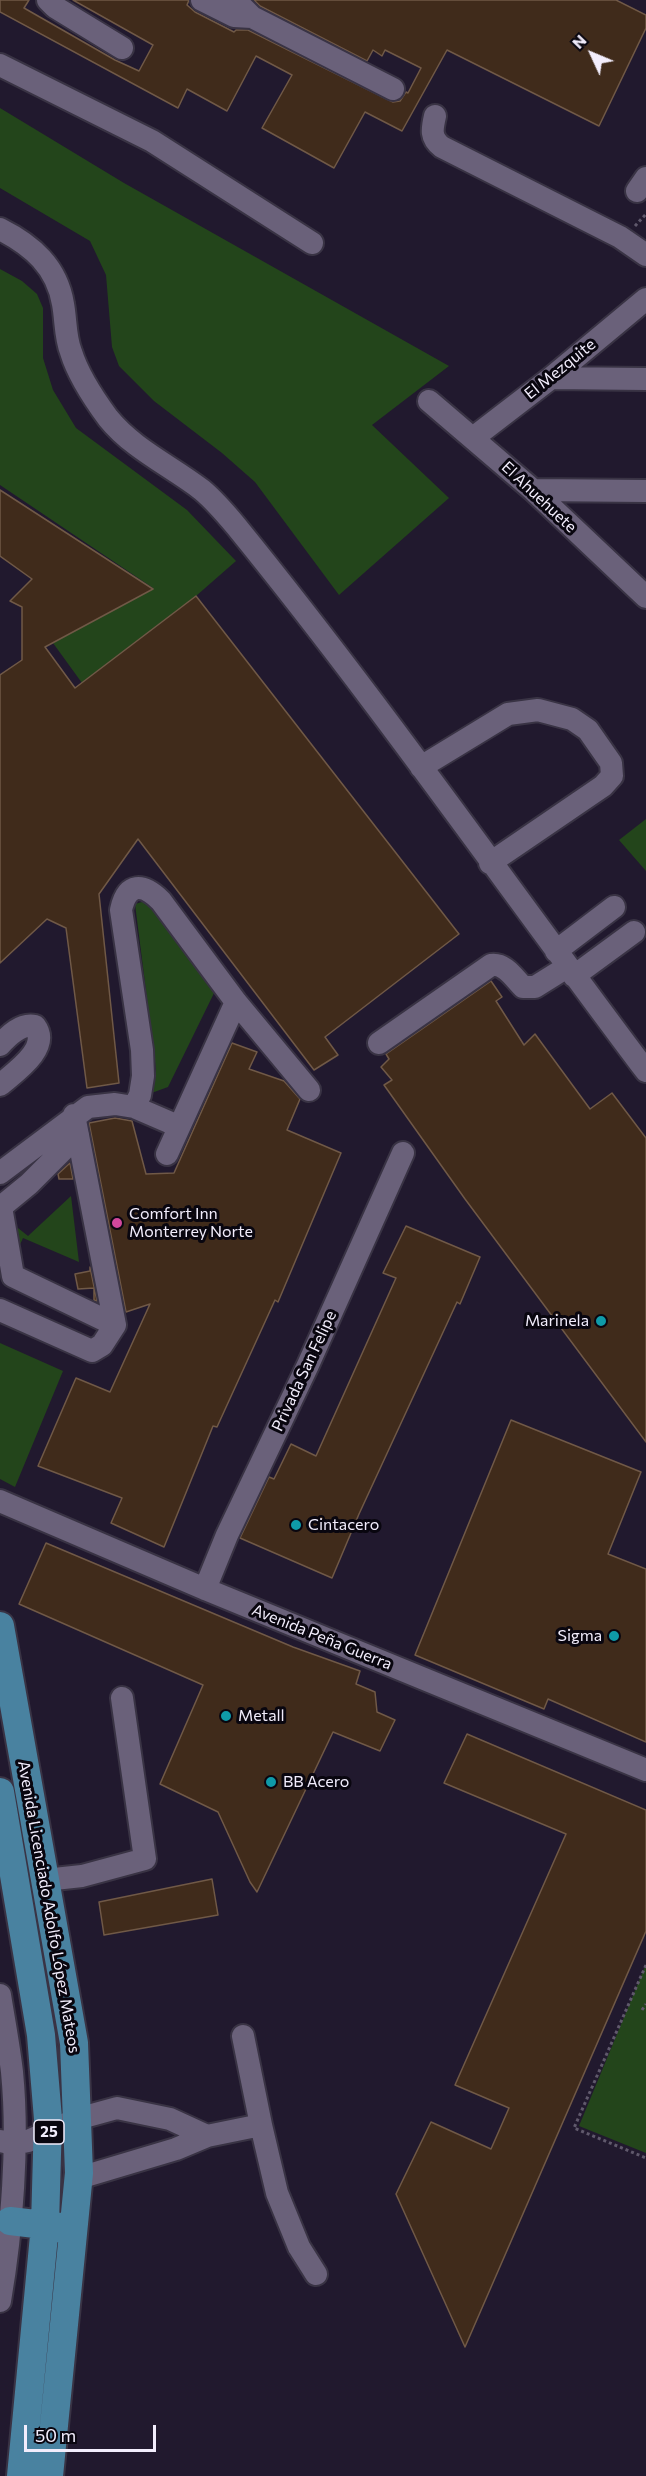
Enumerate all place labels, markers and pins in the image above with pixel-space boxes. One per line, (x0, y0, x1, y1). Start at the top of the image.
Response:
place label: Comfort Inn Monterrey Norte (129, 1204, 253, 1242)
marker: Comfort Inn Monterrey Norte (110, 1216, 124, 1230)
place label: Marinela (525, 1311, 589, 1331)
marker: Marinela (594, 1314, 608, 1328)
place label: Cintacero (308, 1515, 379, 1535)
marker: Cintacero (289, 1518, 303, 1532)
place label: Sigma (558, 1626, 602, 1646)
marker: Sigma (607, 1629, 621, 1643)
place label: Metall (238, 1706, 285, 1726)
marker: Metall (219, 1709, 233, 1723)
place label: BB Acero (283, 1772, 349, 1792)
marker: BB Acero (264, 1775, 278, 1789)

